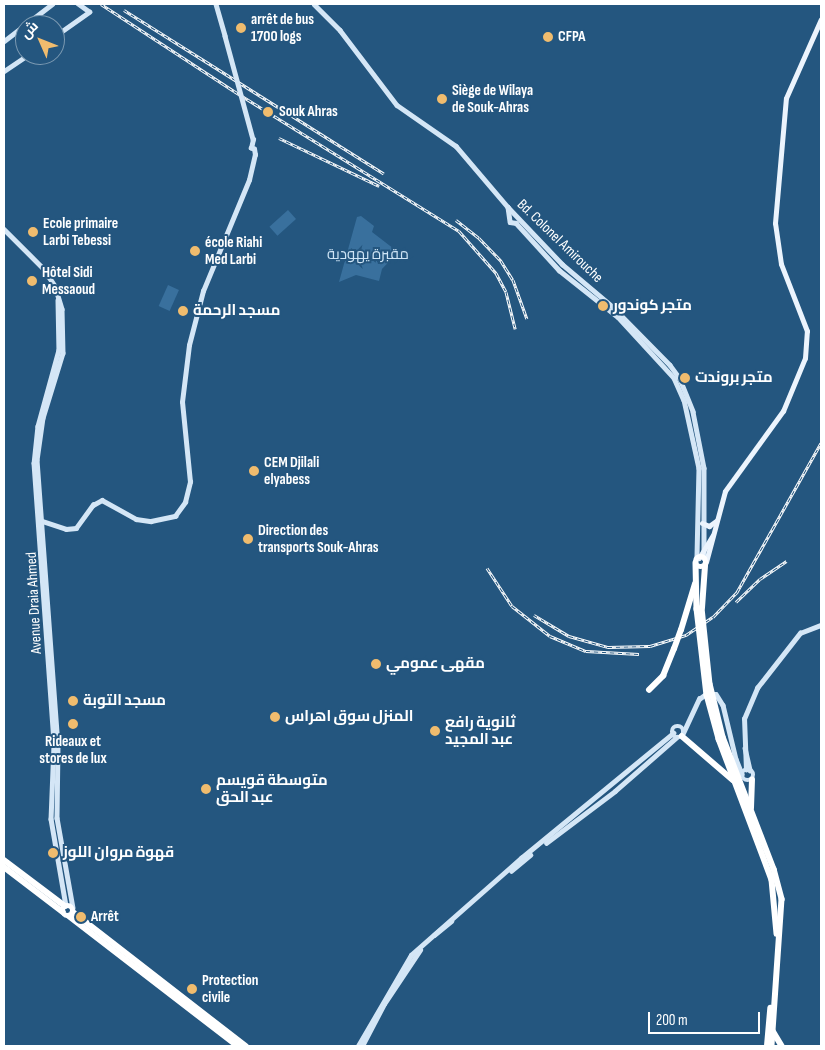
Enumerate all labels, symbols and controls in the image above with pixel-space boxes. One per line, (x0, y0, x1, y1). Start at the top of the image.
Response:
place label: arrêt de bus 1700 logs (251, 10, 314, 45)
north arrow (15, 15, 65, 65)
text: ش (17, 18, 42, 42)
marker: arrêt de bus 1700 logs (235, 22, 247, 34)
place label: CFPA (558, 28, 585, 46)
marker: CFPA (542, 31, 554, 43)
place label: Siège de Wilaya de Souk-Ahras (452, 81, 533, 116)
marker: Siège de Wilaya de Souk-Ahras (436, 93, 448, 105)
place label: Souk Ahras (279, 103, 338, 121)
marker: Souk Ahras (261, 105, 275, 119)
street label: Bd. Colonel Amirouche (513, 196, 607, 286)
place label: Ecole primaire Larbi Tebessi (43, 214, 118, 249)
marker: Ecole primaire Larbi Tebessi (27, 226, 39, 238)
place label: école Riahi Med Larbi (205, 233, 262, 268)
marker: école Riahi Med Larbi (189, 245, 201, 257)
park label: مقبرة يهودية (327, 246, 409, 264)
place label: Hôtel Sidi Messaoud (42, 263, 95, 298)
marker: Hôtel Sidi Messaoud (26, 275, 38, 287)
place label: متجر كوندور (613, 297, 692, 315)
marker: متجر كوندور (597, 300, 609, 312)
place label: مسجد الرحمة (193, 302, 280, 320)
marker: مسجد الرحمة (177, 305, 189, 317)
place label: متجر بروندت (695, 369, 773, 387)
marker: متجر بروندت (679, 372, 691, 384)
place label: CEM Djilali elyabess (264, 453, 319, 488)
marker: CEM Djilali elyabess (248, 465, 260, 477)
place label: Direction des transports Souk-Ahras (258, 521, 379, 556)
marker: Direction des transports Souk-Ahras (242, 533, 254, 545)
street label: Avenue Draia Ahmed (22, 552, 46, 654)
place label: مقهى عمومي (386, 655, 485, 673)
marker: مقهى عمومي (370, 658, 382, 670)
place label: مسجد التوبة (83, 692, 166, 710)
marker: مسجد التوبة (67, 695, 79, 707)
place label: المنزل سوق اهراس (285, 708, 413, 726)
marker: المنزل سوق اهراس (269, 711, 281, 723)
place label: ثانوية رافع عبد المجيد (445, 713, 516, 748)
marker: Rideaux et stores de lux (67, 718, 79, 730)
marker: ثانوية رافع عبد المجيد (429, 725, 441, 737)
place label: Rideaux et stores de lux (39, 732, 107, 767)
place label: متوسطة قويسم عبد الحق (216, 771, 328, 806)
marker: متوسطة قويسم عبد الحق (200, 783, 212, 795)
place label: قهوة مروان اللوز (63, 844, 174, 862)
marker: قهوة مروان اللوز (47, 847, 59, 859)
place label: Arrêt (91, 908, 119, 926)
marker: Arrêt (75, 911, 87, 923)
place label: Protection civile (202, 971, 259, 1006)
marker: Protection civile (186, 983, 198, 995)
scale bar (650, 1002, 762, 1034)
text: 200 m (656, 1011, 688, 1030)

